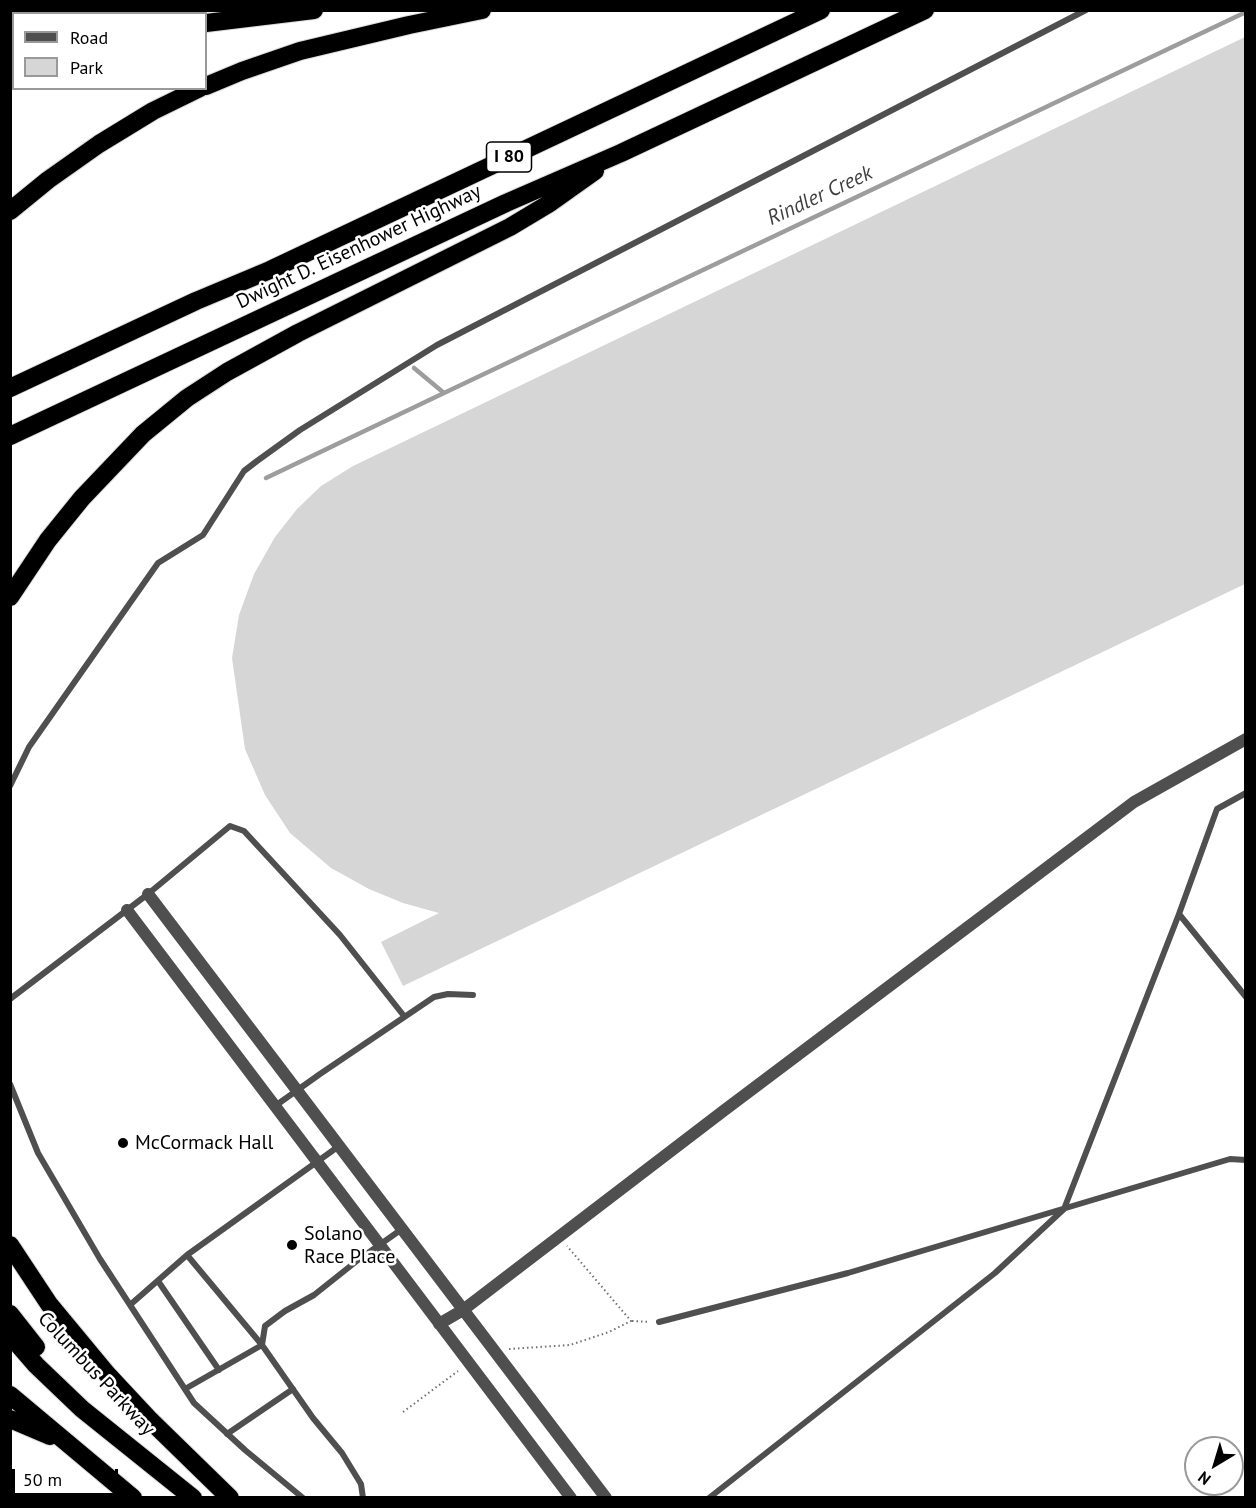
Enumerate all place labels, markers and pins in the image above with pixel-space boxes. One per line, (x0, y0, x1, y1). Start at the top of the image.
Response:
place label: McCormack Hall (135, 1131, 273, 1155)
marker: McCormack Hall (116, 1136, 130, 1150)
place label: Solano Race Place (304, 1222, 395, 1269)
marker: Solano Race Place (285, 1238, 299, 1252)

